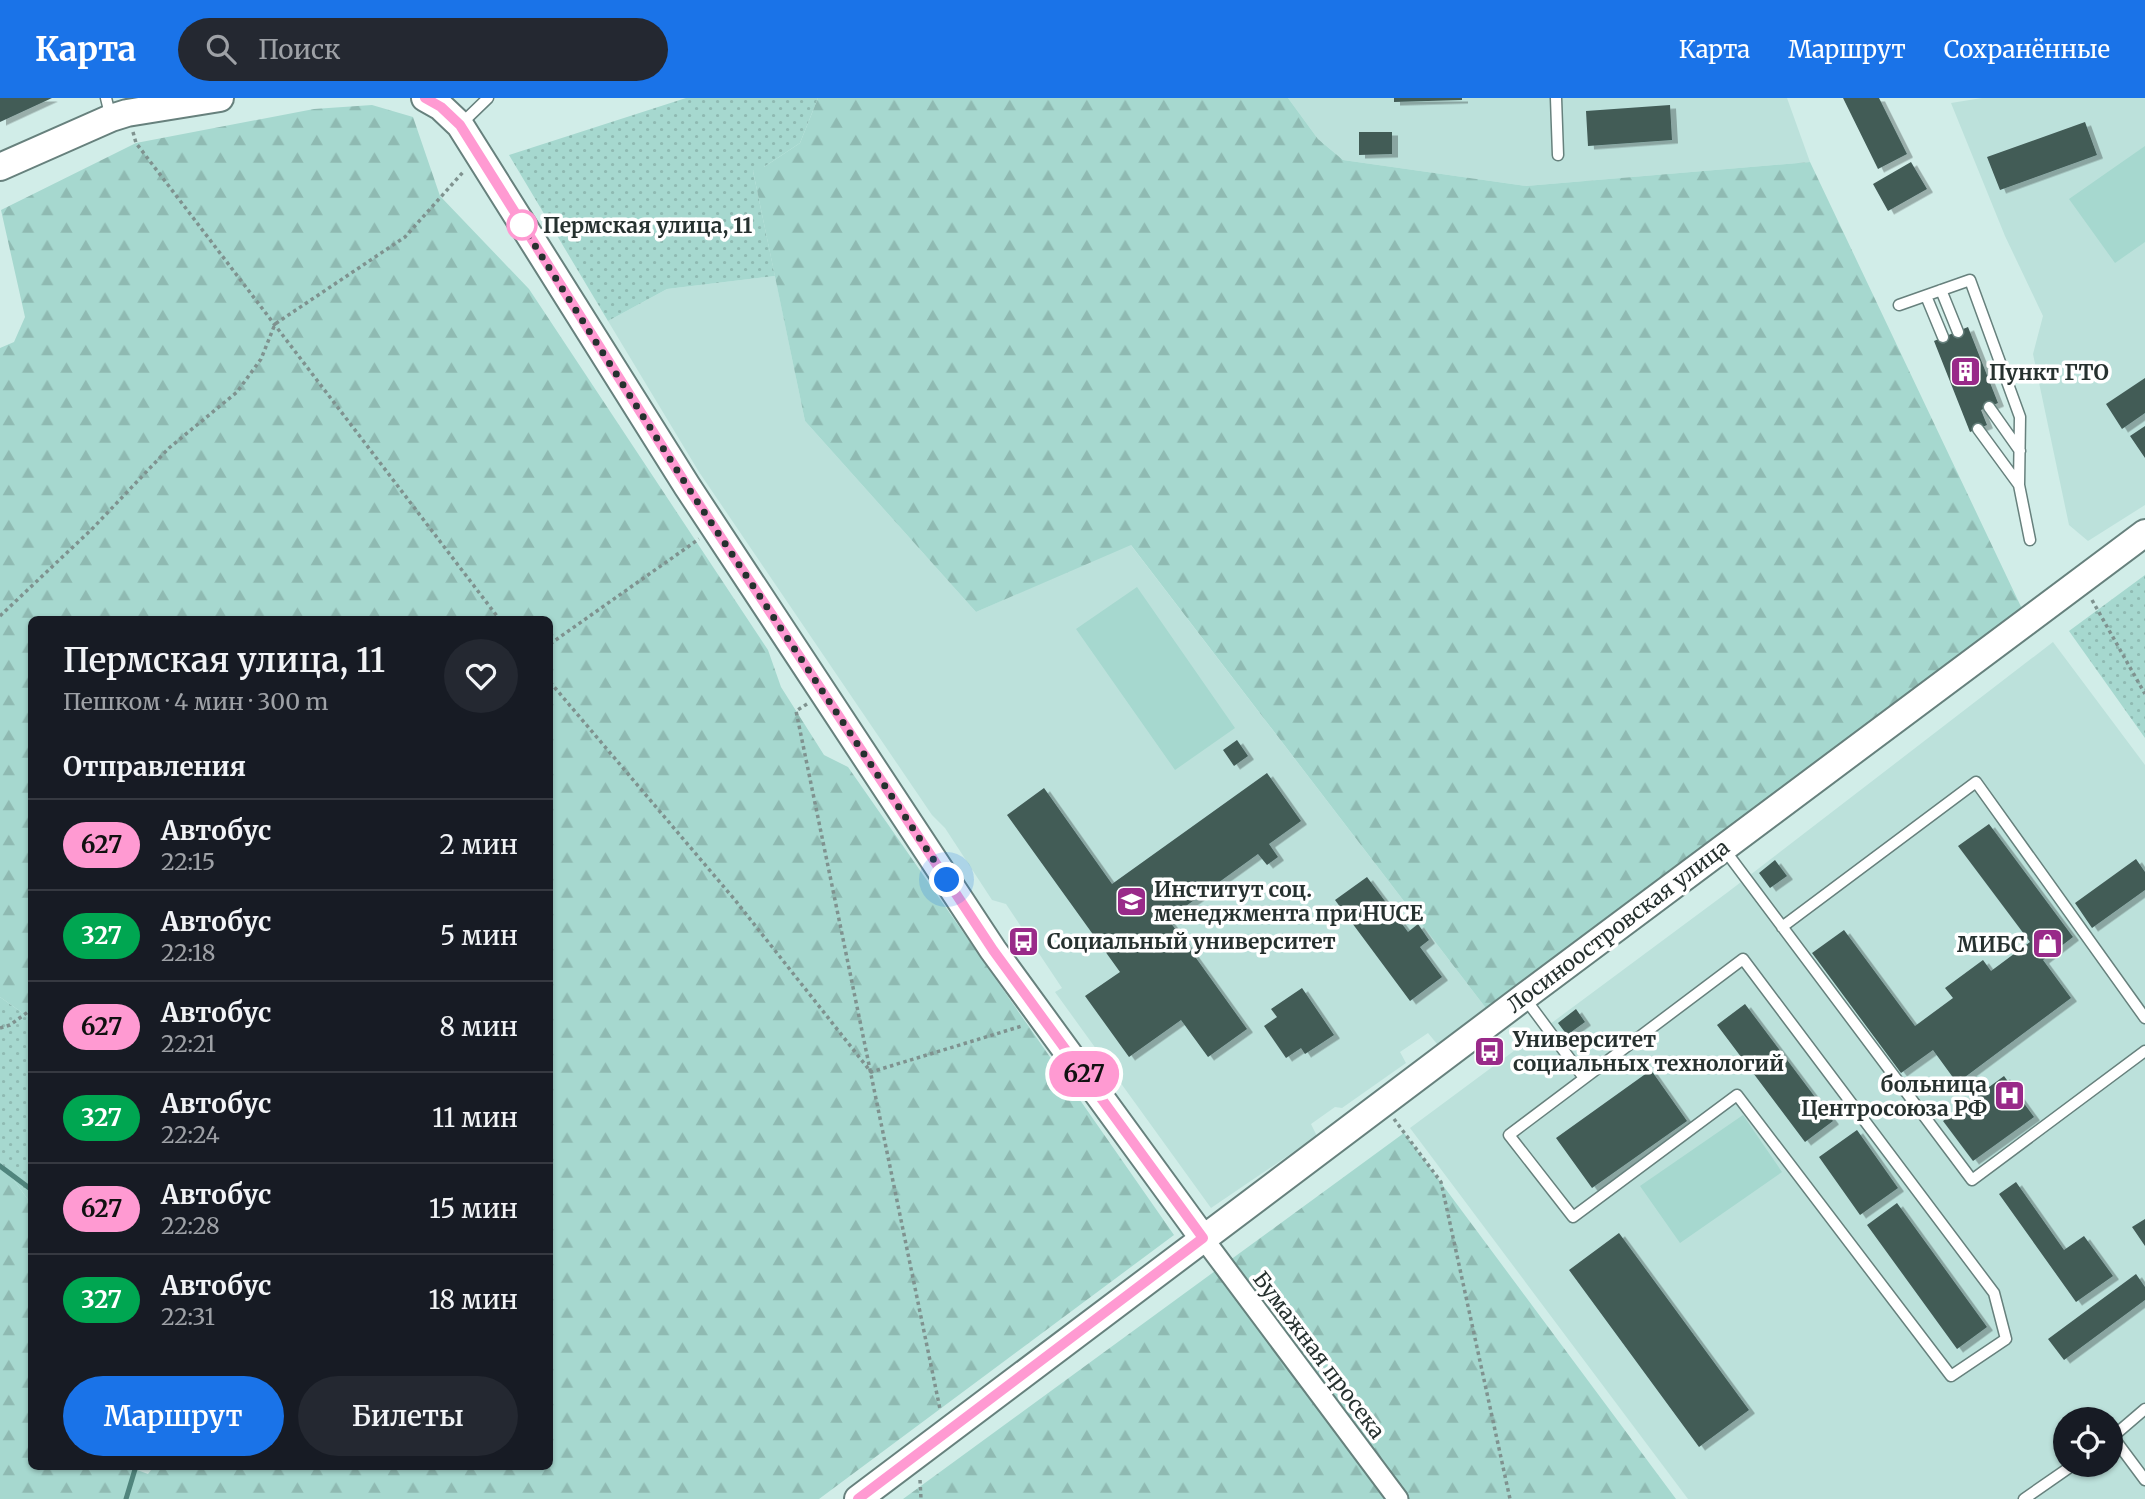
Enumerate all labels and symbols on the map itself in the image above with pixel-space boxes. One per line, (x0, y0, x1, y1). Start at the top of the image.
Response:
marker: Пермская улица, 11 (507, 210, 537, 240)
place label: Пермская улица, 11 (543, 212, 753, 239)
building icon: Пункт ГТО (1949, 355, 1983, 389)
place label: Пункт ГТО (1989, 359, 2109, 386)
street label: Лосиноостровская улица (1502, 834, 1734, 1018)
your location (929, 862, 964, 897)
place label: Институт соц. менеджмента при HUCE (1154, 876, 1423, 927)
school or university icon: Институт соц. менеджмента при HUCE (1114, 884, 1148, 918)
bus stop icon: Социальный университет (1007, 924, 1041, 958)
shop icon: МИБС (2031, 927, 2065, 961)
place label: Социальный университет (1047, 928, 1336, 955)
place label: МИБС (1957, 931, 2025, 958)
place label: Университет социальных технологий (1512, 1026, 1784, 1077)
bus stop icon: Университет социальных технологий (1473, 1034, 1507, 1068)
line badge: 627 (1044, 1051, 1124, 1097)
place label: больница Центросоюза РФ (1801, 1071, 1987, 1122)
hospital icon: больница Центросоюза РФ (1993, 1079, 2027, 1113)
street label: Бумажная просека (1247, 1266, 1391, 1444)

